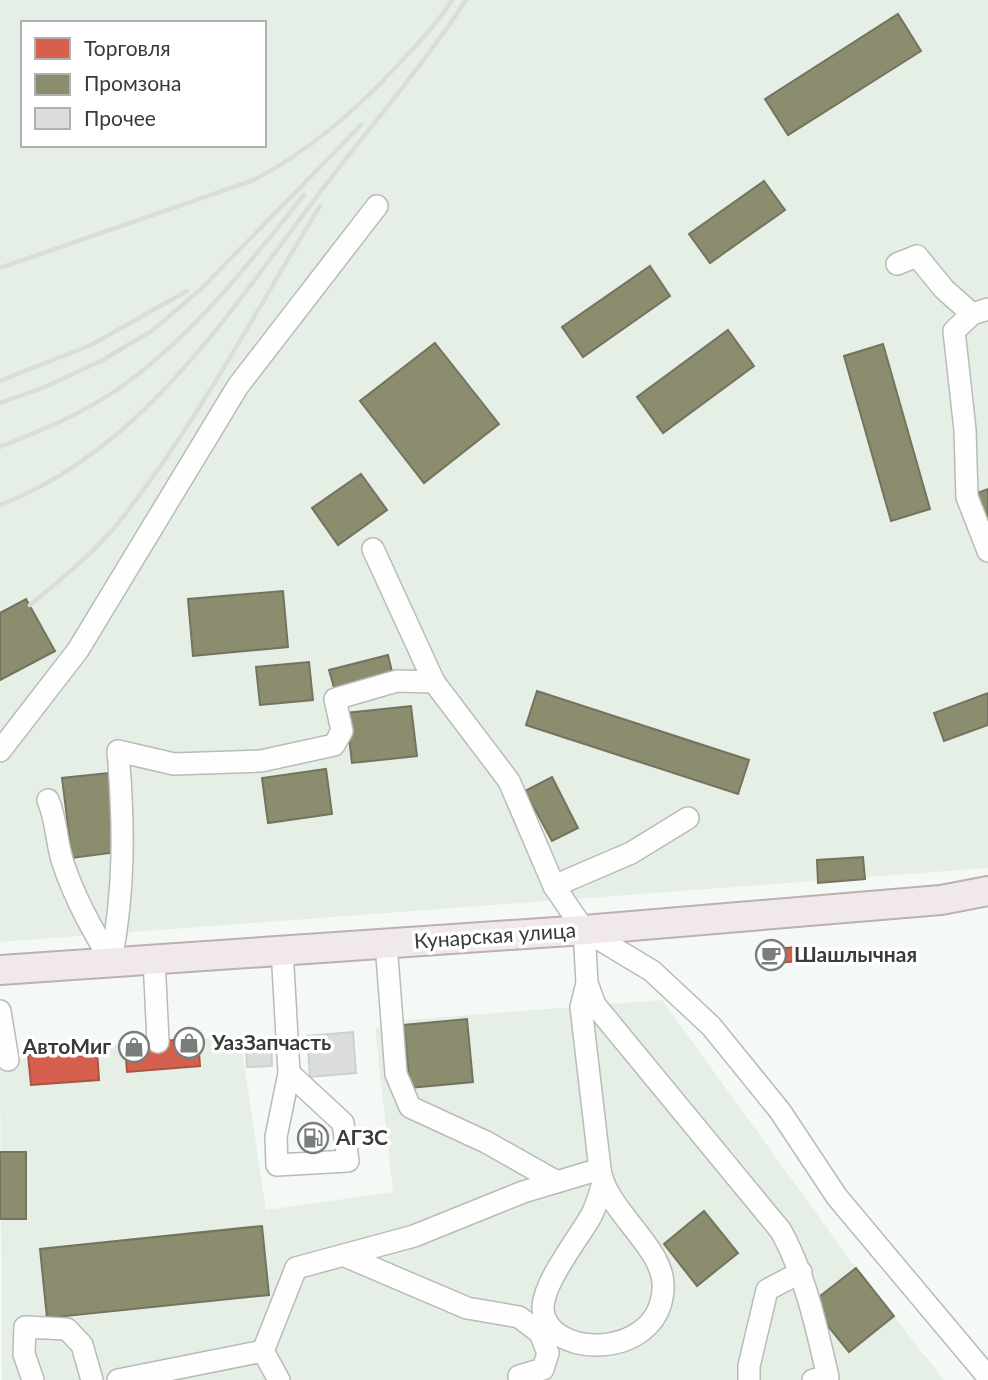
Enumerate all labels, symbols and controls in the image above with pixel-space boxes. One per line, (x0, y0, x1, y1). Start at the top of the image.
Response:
legend (21, 21, 266, 147)
text: Торговля (84, 35, 171, 60)
text: Промзона (84, 70, 181, 95)
text: Прочее (84, 105, 156, 130)
street label: Кунарская улица (413, 916, 577, 953)
cafe icon: Шашлычная (754, 938, 788, 972)
place label: Шашлычная (794, 941, 917, 966)
shop icon: УазЗапчасть (172, 1026, 206, 1060)
place label: УазЗапчасть (211, 1029, 331, 1054)
shop icon: АвтоМиг (117, 1030, 151, 1064)
place label: АвтоМиг (22, 1033, 111, 1058)
fuel station icon: АГЗС (296, 1121, 330, 1155)
place label: АГЗС (335, 1124, 388, 1149)

